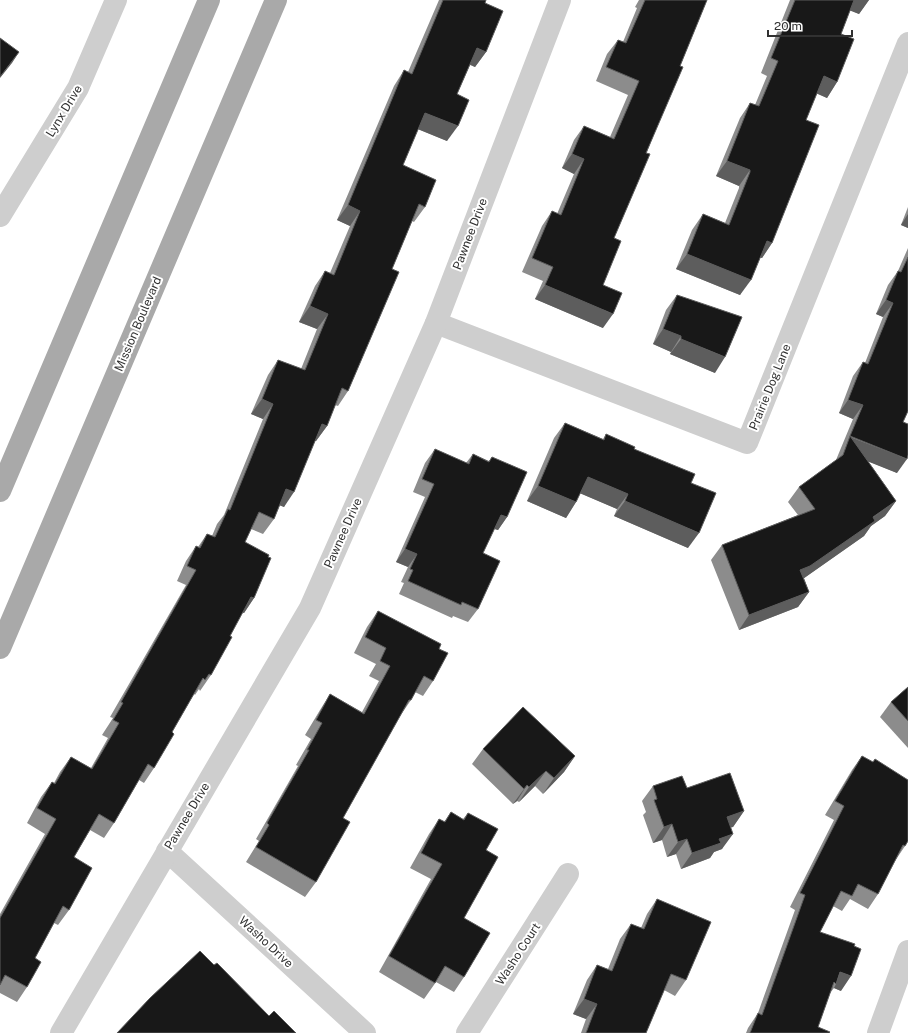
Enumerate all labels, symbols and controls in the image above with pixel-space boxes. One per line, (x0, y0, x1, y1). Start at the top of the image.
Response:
scale bar (768, 12, 852, 38)
text: 20 m (774, 19, 802, 33)
street label: Lynx Drive (43, 82, 85, 139)
street label: Pawnee Drive (450, 196, 490, 272)
street label: Mission Boulevard (112, 275, 164, 373)
street label: Prairie Dog Lane (746, 342, 794, 432)
street label: Pawnee Drive (321, 496, 365, 570)
street label: Pawnee Drive (162, 780, 213, 852)
street label: Washo Drive (236, 913, 296, 971)
street label: Washo Court (493, 920, 543, 988)

